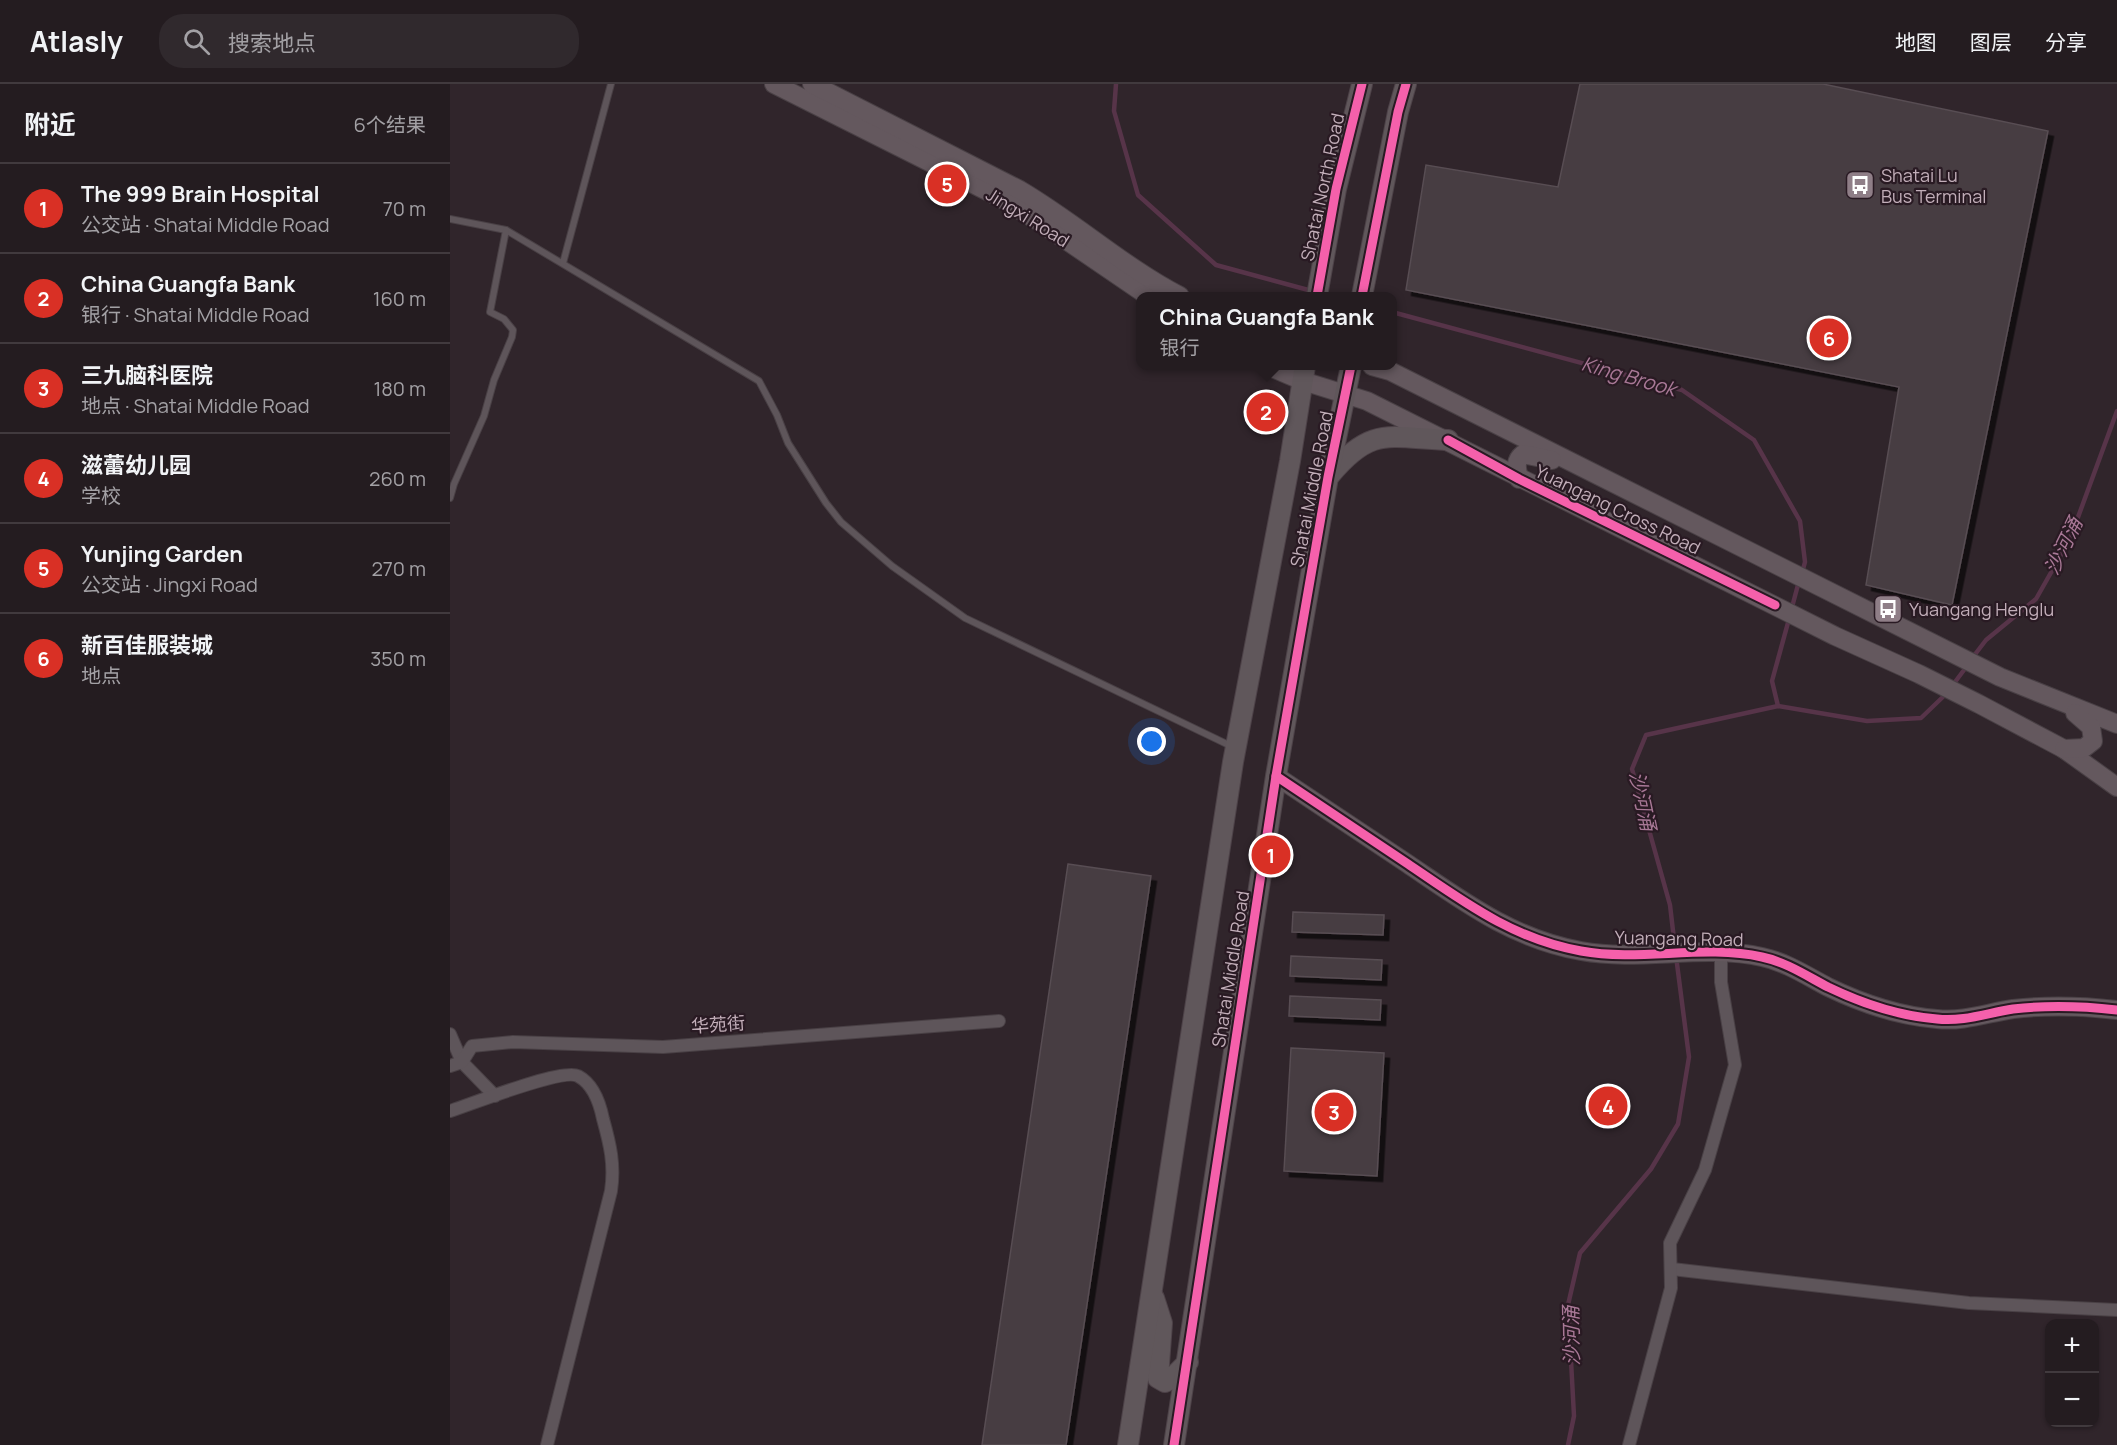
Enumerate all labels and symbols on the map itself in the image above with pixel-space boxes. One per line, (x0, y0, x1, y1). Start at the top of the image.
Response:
street label: Shatai North Road (1295, 111, 1349, 263)
pin: 5 (928, 162, 966, 206)
place label: Shatai Lu Bus Terminal (1881, 163, 1986, 208)
bus stop icon: Shatai Lu Bus Terminal (1844, 169, 1876, 201)
street label: Jingxi Road (982, 182, 1074, 252)
pin: 6 (1810, 316, 1848, 360)
water label: King Brook (1579, 350, 1682, 403)
pin: 2 (1246, 390, 1286, 434)
street label: Shatai Middle Road (1284, 409, 1338, 569)
street label: Yuangang Cross Road (1531, 459, 1705, 559)
water label: 沙河涌 (2038, 511, 2089, 579)
bus stop icon: Yuangang Henglu (1872, 593, 1904, 625)
place label: Yuangang Henglu (1909, 597, 2054, 621)
your location (1137, 727, 1166, 756)
water label: 沙河涌 (1624, 769, 1663, 835)
pin: 1 (1252, 832, 1290, 878)
street label: Shatai Middle Road (1206, 889, 1254, 1049)
street label: Yuangang Road (1614, 925, 1744, 951)
street label: 华苑街 (690, 1010, 746, 1038)
pin: 4 (1588, 1084, 1628, 1128)
pin: 3 (1314, 1090, 1354, 1134)
water label: 沙河涌 (1557, 1304, 1585, 1366)

